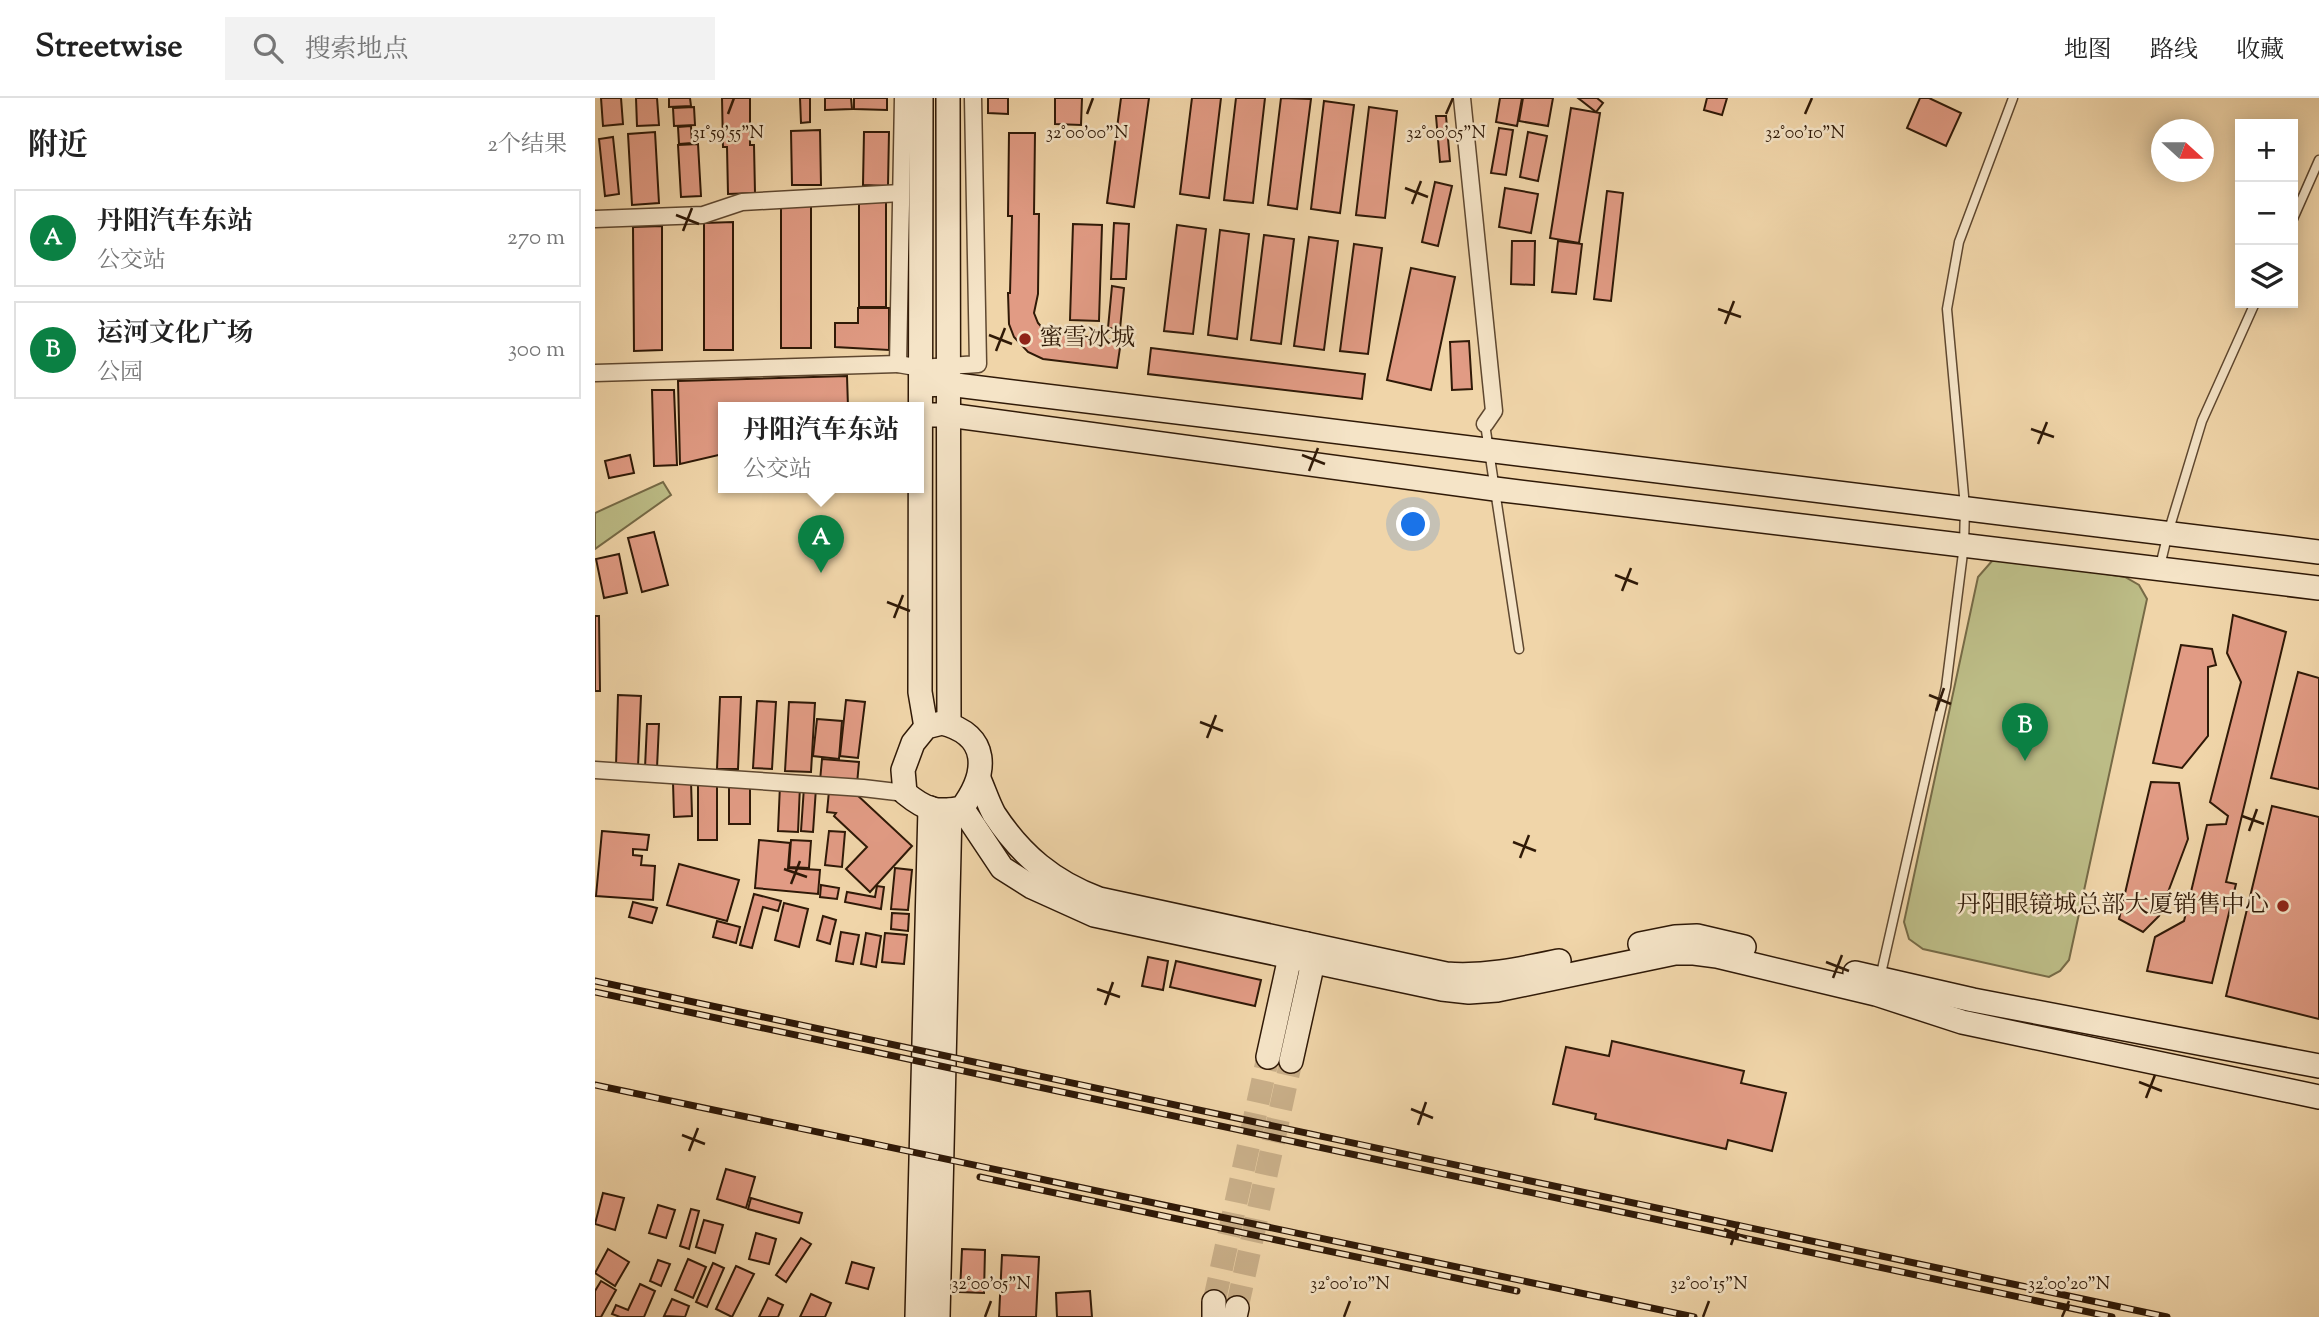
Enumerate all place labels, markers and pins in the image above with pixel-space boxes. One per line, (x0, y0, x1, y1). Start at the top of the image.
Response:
place label: 蜜雪冰城 (1039, 322, 1135, 356)
marker: 蜜雪冰城 (1017, 331, 1033, 347)
pin: A (798, 515, 844, 573)
pin: B (2002, 703, 2048, 761)
place label: 丹阳眼镜城总部大厦销售中心 (1957, 889, 2269, 923)
marker: 丹阳眼镜城总部大厦销售中心 (2275, 898, 2291, 914)

